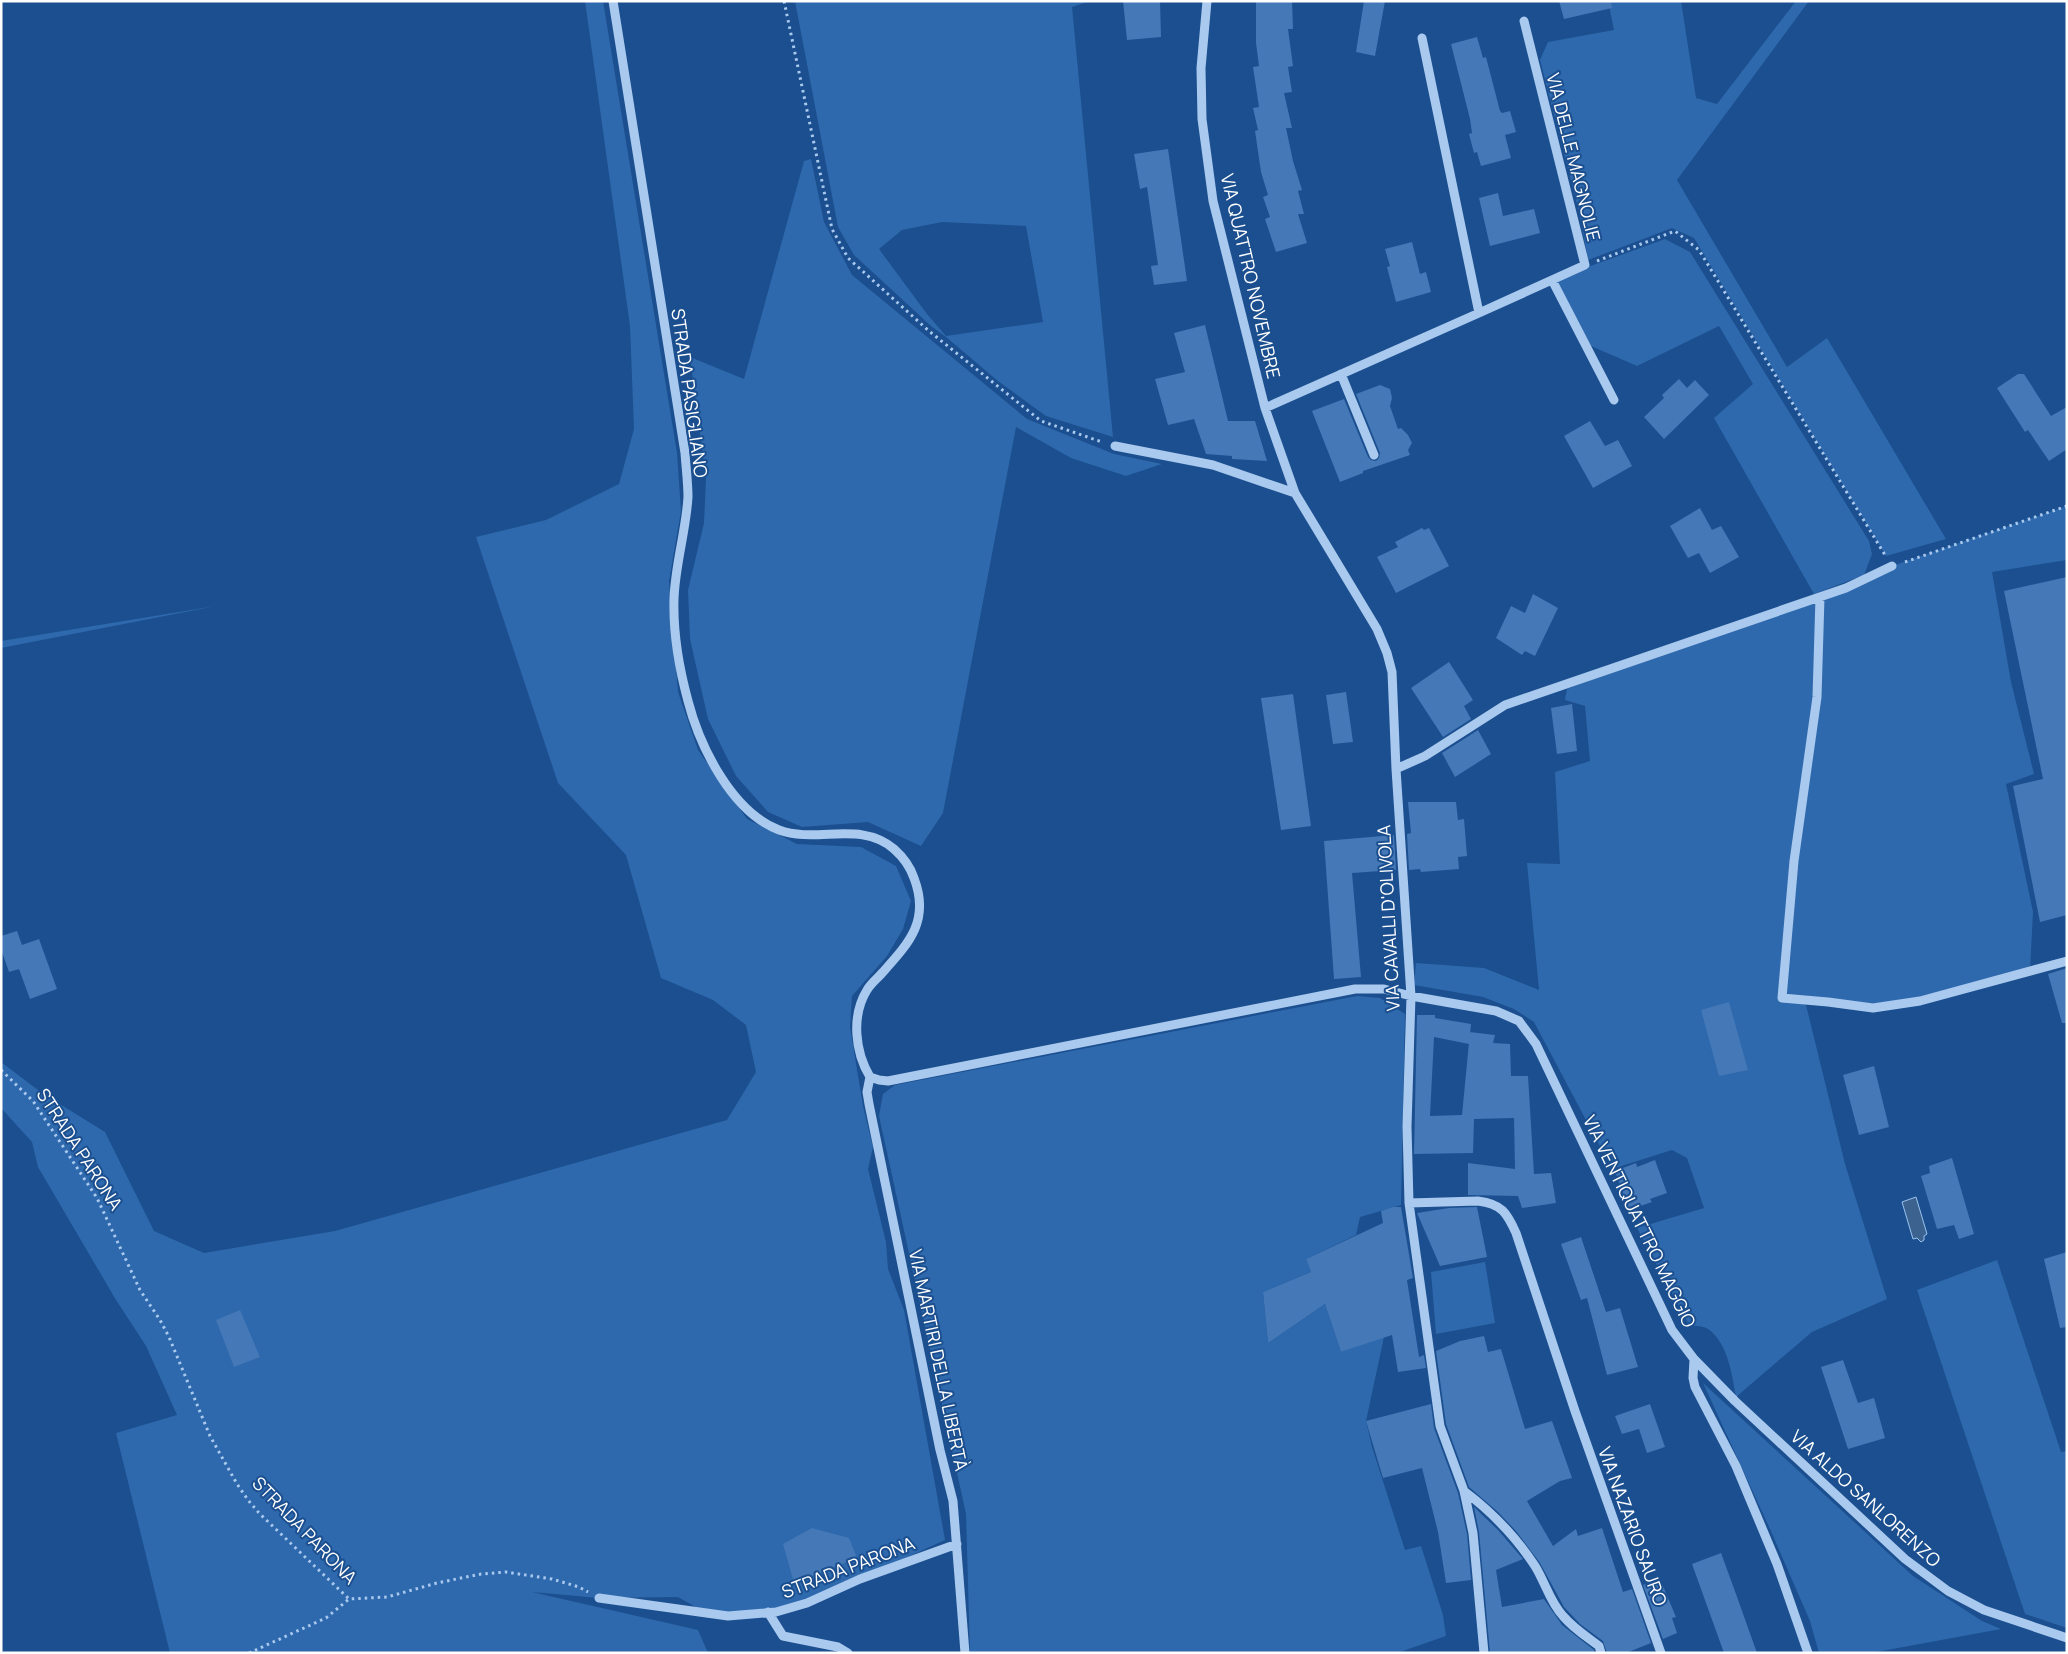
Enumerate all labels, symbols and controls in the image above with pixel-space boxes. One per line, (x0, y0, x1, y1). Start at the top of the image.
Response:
street label: VIA DELLE MAGNOLIE (1541, 70, 1607, 244)
street label: VIA QUATTRO NOVEMBRE (1216, 171, 1286, 381)
street label: STRADA PASIGLIANO (666, 307, 714, 479)
street label: VIA CAVALLI D'OLIVOLA (1371, 824, 1405, 1012)
street label: STRADA PARONA (32, 1083, 129, 1215)
street label: VIA VENTIQUATTRO MAGGIO (1578, 1111, 1702, 1331)
street label: VIA MARTIRI DELLA LIBERTÀ (904, 1247, 974, 1473)
street label: VIA ALDO SANLORENZO (1786, 1424, 1946, 1572)
street label: VIA NAZARIO SAURO (1593, 1443, 1673, 1609)
street label: STRADA PARONA (247, 1471, 363, 1589)
street label: STRADA PARONA (778, 1530, 919, 1603)

